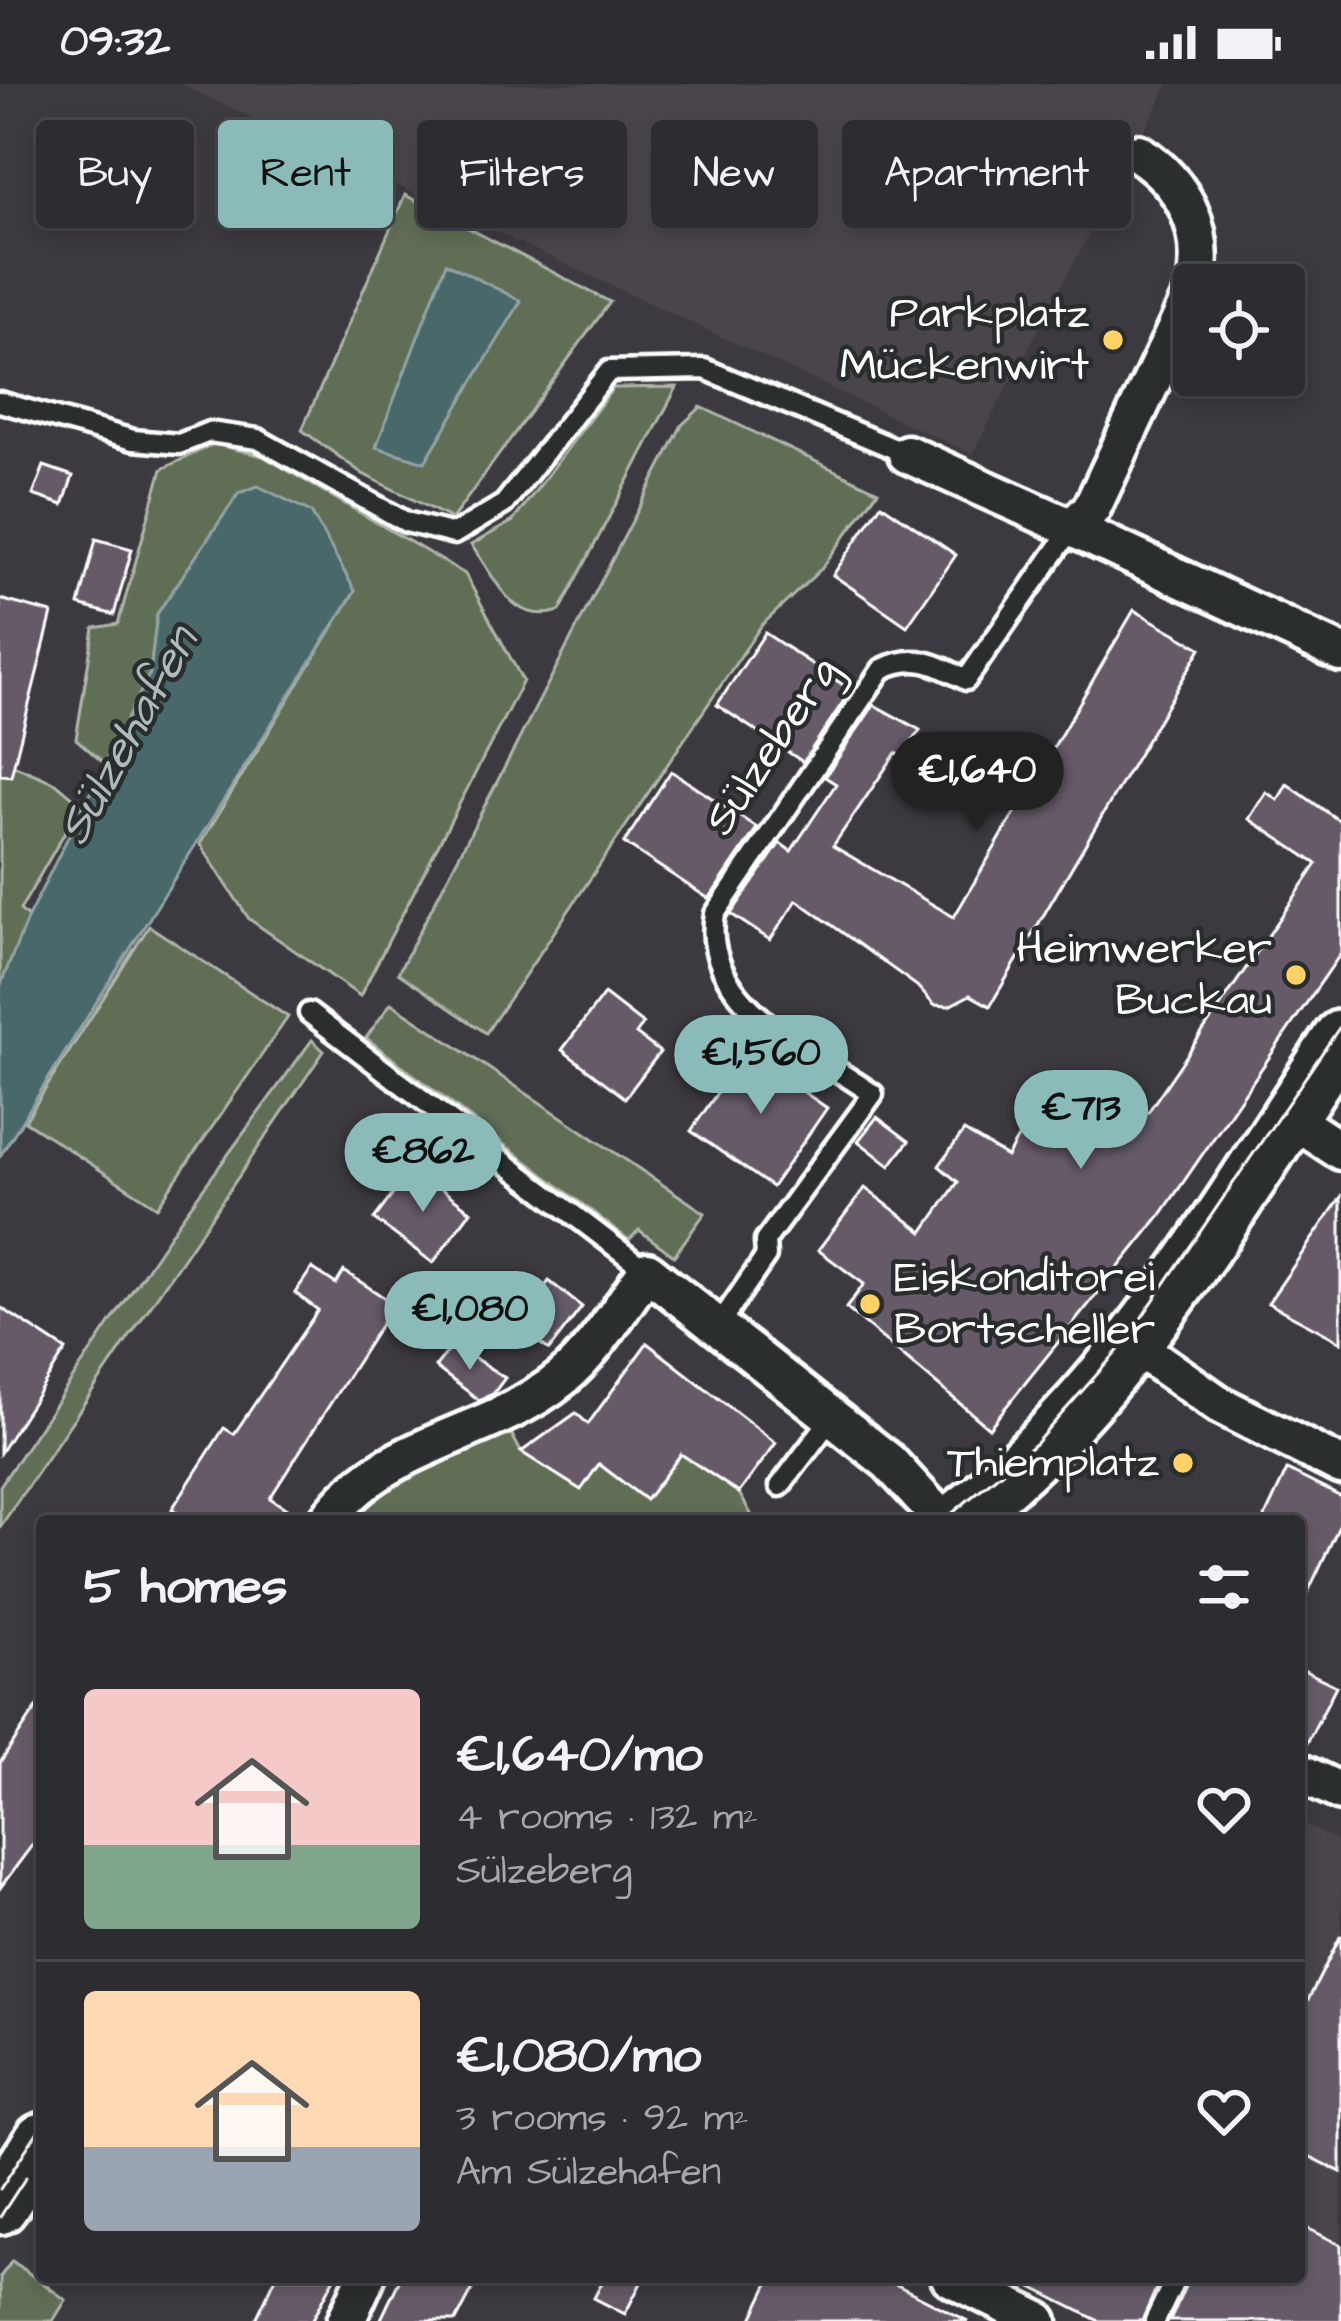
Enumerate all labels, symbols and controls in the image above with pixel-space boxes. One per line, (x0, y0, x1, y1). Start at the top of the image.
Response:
text: 09:32 (60, 11, 170, 73)
chip: Buy (36, 120, 194, 228)
chip: Rent (218, 120, 393, 228)
chip: Filters (417, 120, 627, 228)
chip: New (651, 120, 818, 228)
chip: Apartment (842, 120, 1131, 228)
map controls (1173, 264, 1305, 396)
button: locate (1173, 264, 1305, 396)
place label: Parkplatz Mückenwirt (840, 283, 1089, 397)
marker: Parkplatz Mückenwirt (1100, 327, 1126, 353)
water label: Sülzehafen (41, 612, 217, 857)
street label: Sülzeberg (690, 644, 854, 848)
pin: €1,640 (879, 732, 1075, 834)
text: €1,640 (918, 744, 1036, 798)
place label: Heimwerker Buckau (1016, 918, 1272, 1032)
marker: Heimwerker Buckau (1283, 962, 1309, 988)
pin: €1,560 (663, 1015, 859, 1117)
text: €1,560 (701, 1027, 821, 1081)
pin: €713 (1010, 1070, 1152, 1172)
text: €713 (1041, 1082, 1121, 1136)
pin: €862 (352, 1113, 494, 1215)
text: €862 (371, 1125, 475, 1179)
place label: Eiskonditorei Bortscheller (894, 1247, 1155, 1361)
pin: €1,080 (372, 1271, 568, 1373)
text: €1,080 (411, 1283, 529, 1337)
marker: Eiskonditorei Bortscheller (857, 1291, 883, 1317)
place label: Thiemplatz (947, 1432, 1159, 1494)
marker: Thiemplatz (1170, 1450, 1196, 1476)
text: 5 homes (84, 1552, 287, 1623)
icon: filters (1191, 1554, 1257, 1620)
text: €1,640/mo (456, 1720, 703, 1791)
icon: home (180, 1737, 324, 1881)
icon: heart (1191, 1776, 1257, 1842)
text: 4 rooms · 132 m² (456, 1791, 758, 1845)
text: Sülzeberg (456, 1845, 632, 1899)
text: €1,080/mo (456, 2021, 701, 2092)
icon: home (180, 2039, 324, 2183)
icon: heart (1191, 2078, 1257, 2144)
text: 3 rooms · 92 m² (456, 2092, 749, 2146)
text: Am Sülzehafen (456, 2146, 721, 2200)

